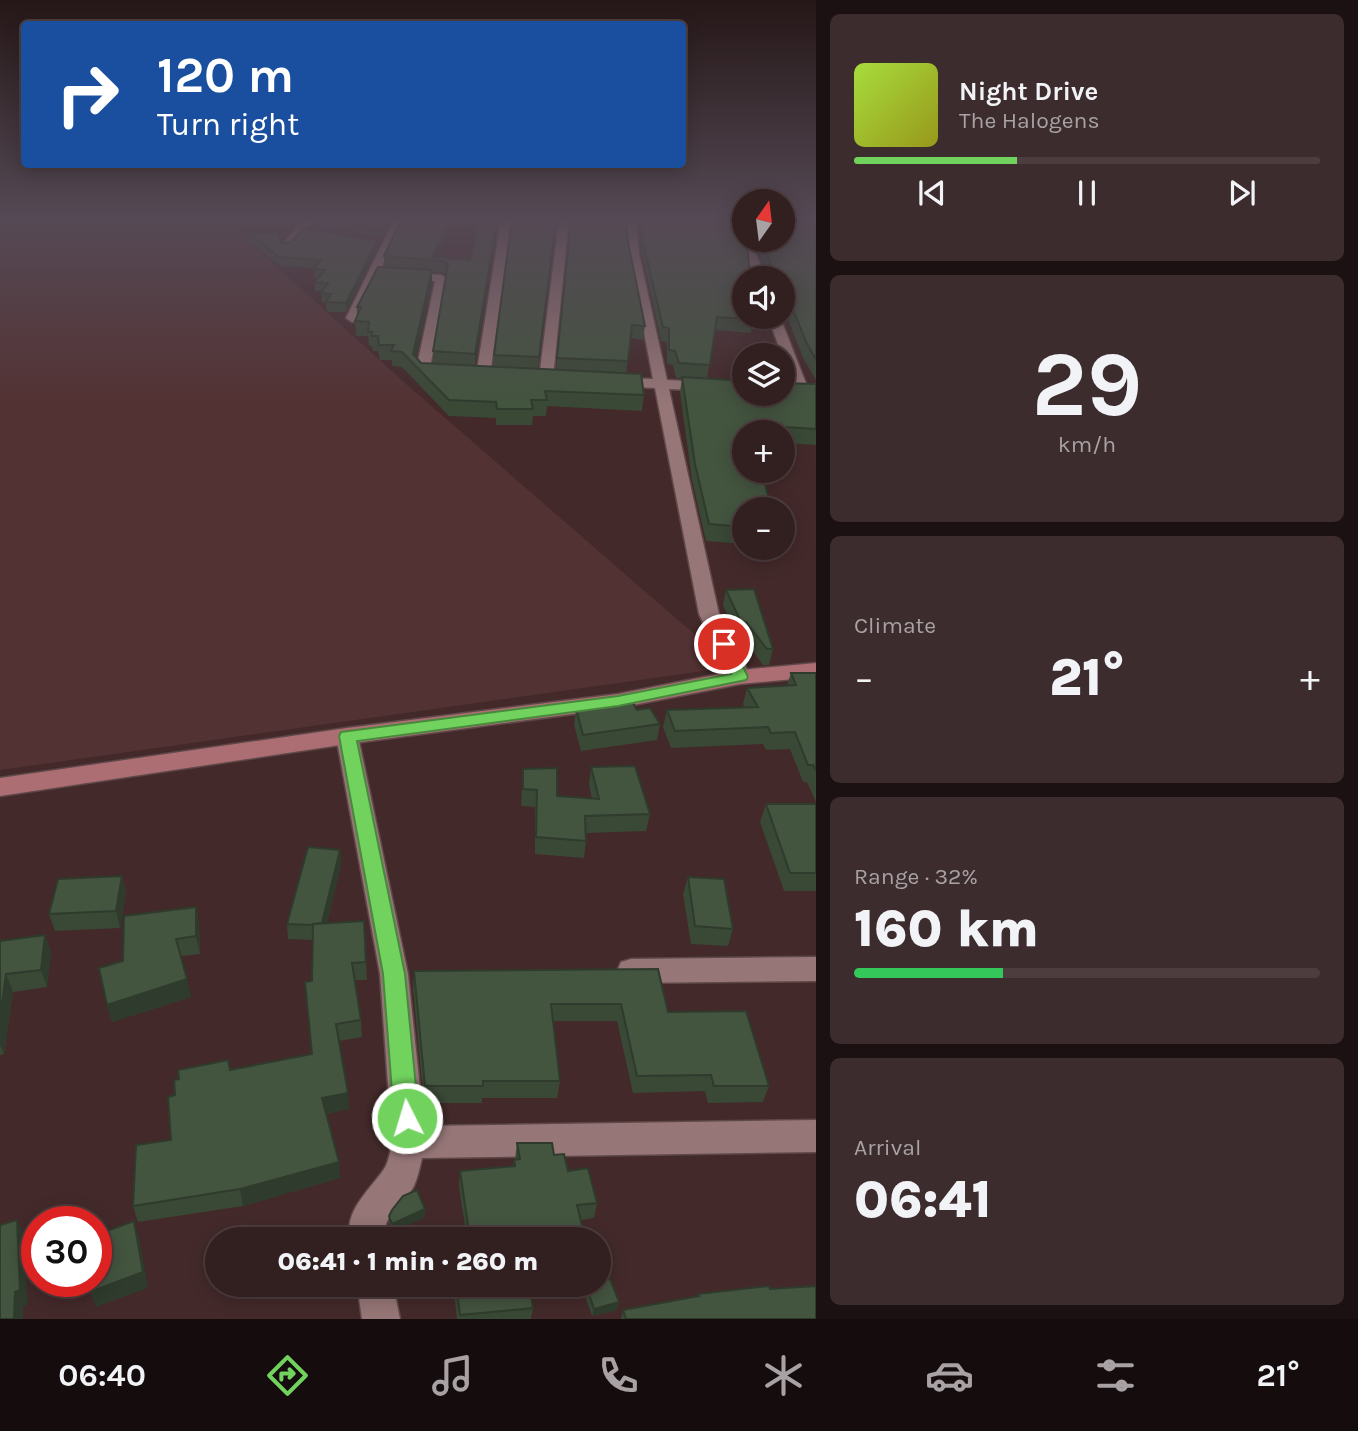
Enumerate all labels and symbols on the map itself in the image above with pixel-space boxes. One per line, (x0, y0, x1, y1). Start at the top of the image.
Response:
north arrow (732, 189, 794, 252)
pin (694, 614, 754, 674)
position arrow (370, 1081, 444, 1155)
speed limit sign: 30 (21, 1206, 112, 1297)

